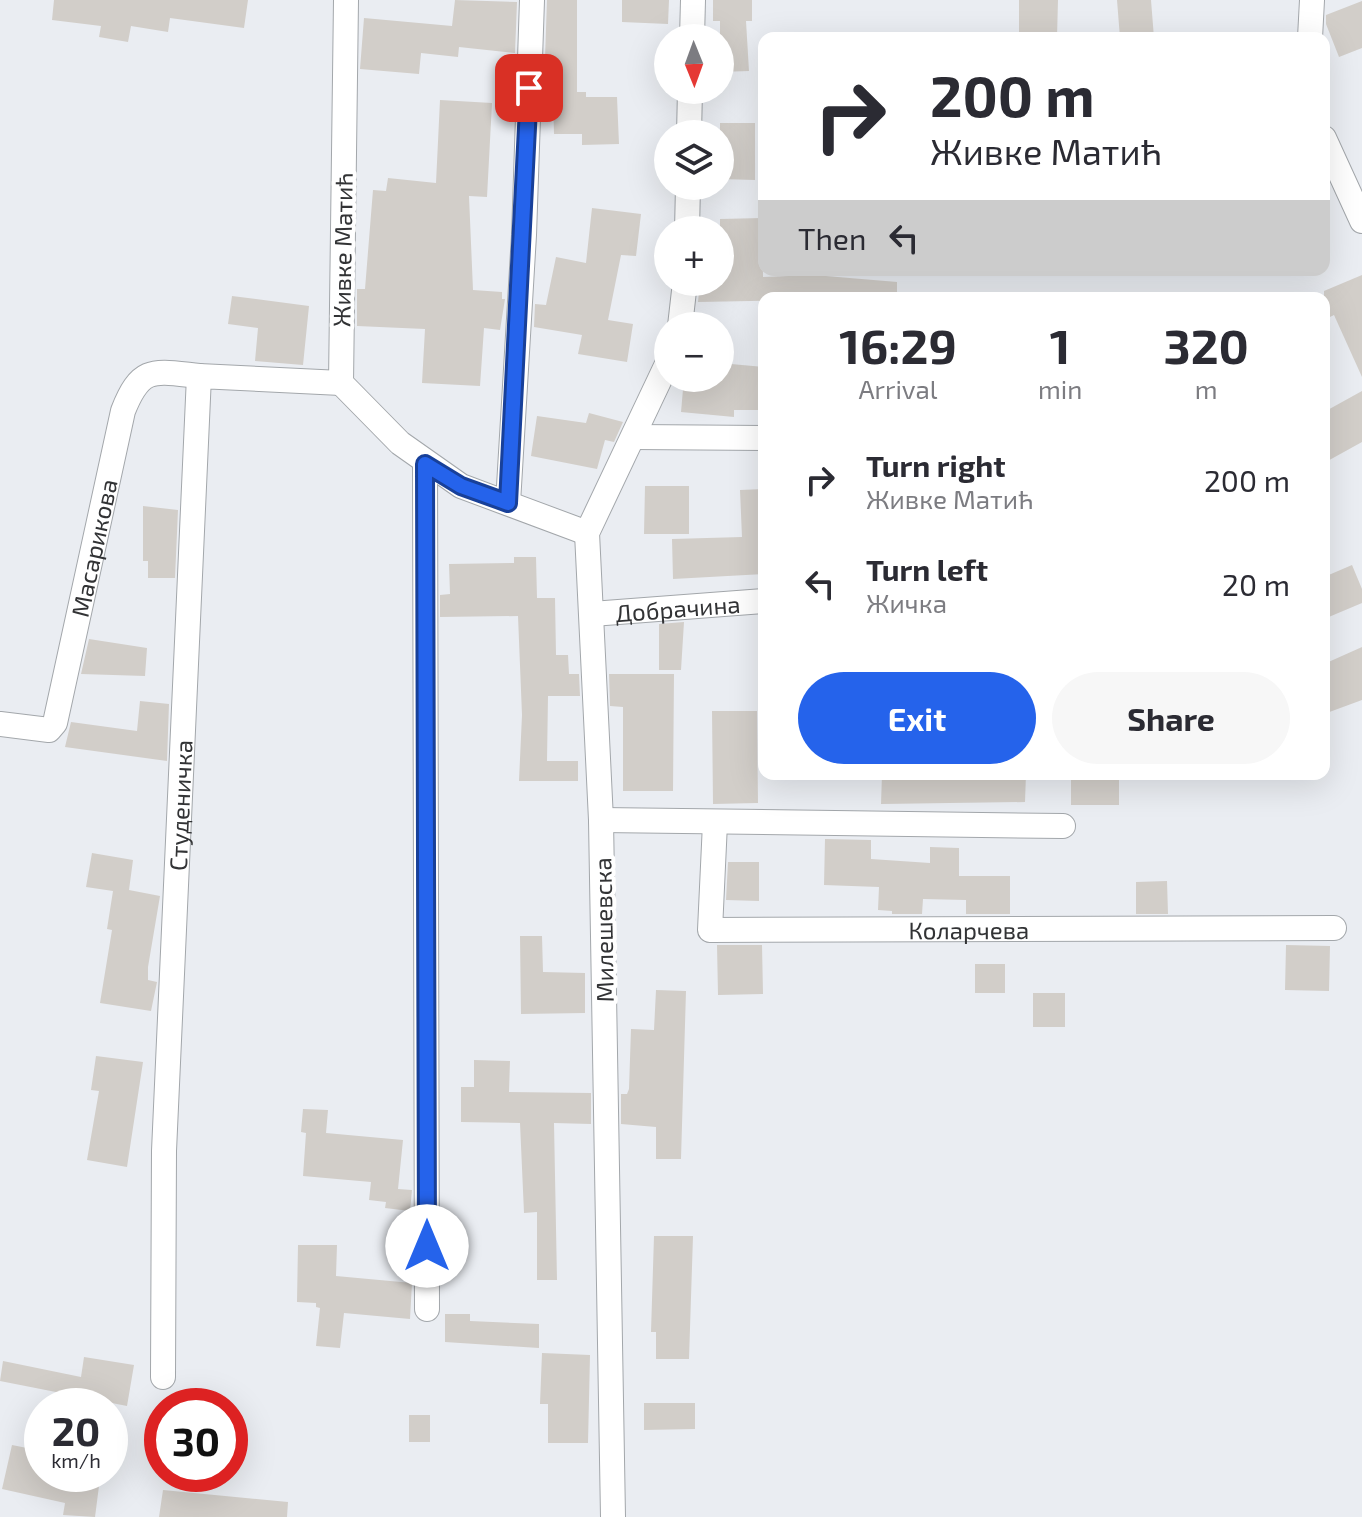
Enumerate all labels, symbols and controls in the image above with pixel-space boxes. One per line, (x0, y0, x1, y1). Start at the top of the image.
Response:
north arrow (654, 24, 734, 104)
map controls (654, 24, 734, 392)
pin (495, 54, 563, 122)
text: 200 m (930, 61, 1095, 128)
icon: right (798, 64, 902, 168)
icon: arrive (507, 66, 551, 110)
button: layers (654, 120, 734, 200)
text: Живке Матић (930, 129, 1162, 172)
street label: Живке Матић (326, 173, 358, 327)
button: + (654, 216, 734, 296)
icon: left (882, 216, 926, 260)
text: Then (798, 220, 866, 256)
button: − (654, 312, 734, 392)
text: 16:29 (839, 316, 957, 374)
text: 1 (1050, 316, 1070, 374)
text: 320 (1163, 316, 1249, 374)
text: Arrival (858, 373, 938, 404)
text: min (1038, 373, 1082, 404)
text: m (1195, 373, 1218, 404)
text: Turn right (866, 447, 1006, 483)
icon: right (798, 458, 842, 502)
text: 200 m (1204, 462, 1290, 498)
street label: Масарикова (64, 476, 122, 619)
text: Живке Матић (866, 483, 1033, 514)
text: Turn left (866, 551, 988, 587)
icon: left (798, 562, 842, 606)
text: 20 m (1222, 566, 1290, 602)
text: Жичка (866, 587, 947, 618)
street label: Добрачина (614, 588, 741, 627)
button: Exit (798, 672, 1036, 764)
button: Share (1052, 672, 1290, 764)
street label: Студеничка (162, 739, 197, 872)
street label: Милешевска (587, 857, 619, 1003)
street label: Коларчева (908, 914, 1029, 944)
position arrow (385, 1204, 469, 1288)
speed limit sign: 30 (144, 1388, 248, 1492)
text: 20 (52, 1406, 100, 1454)
text: km/h (51, 1448, 101, 1472)

